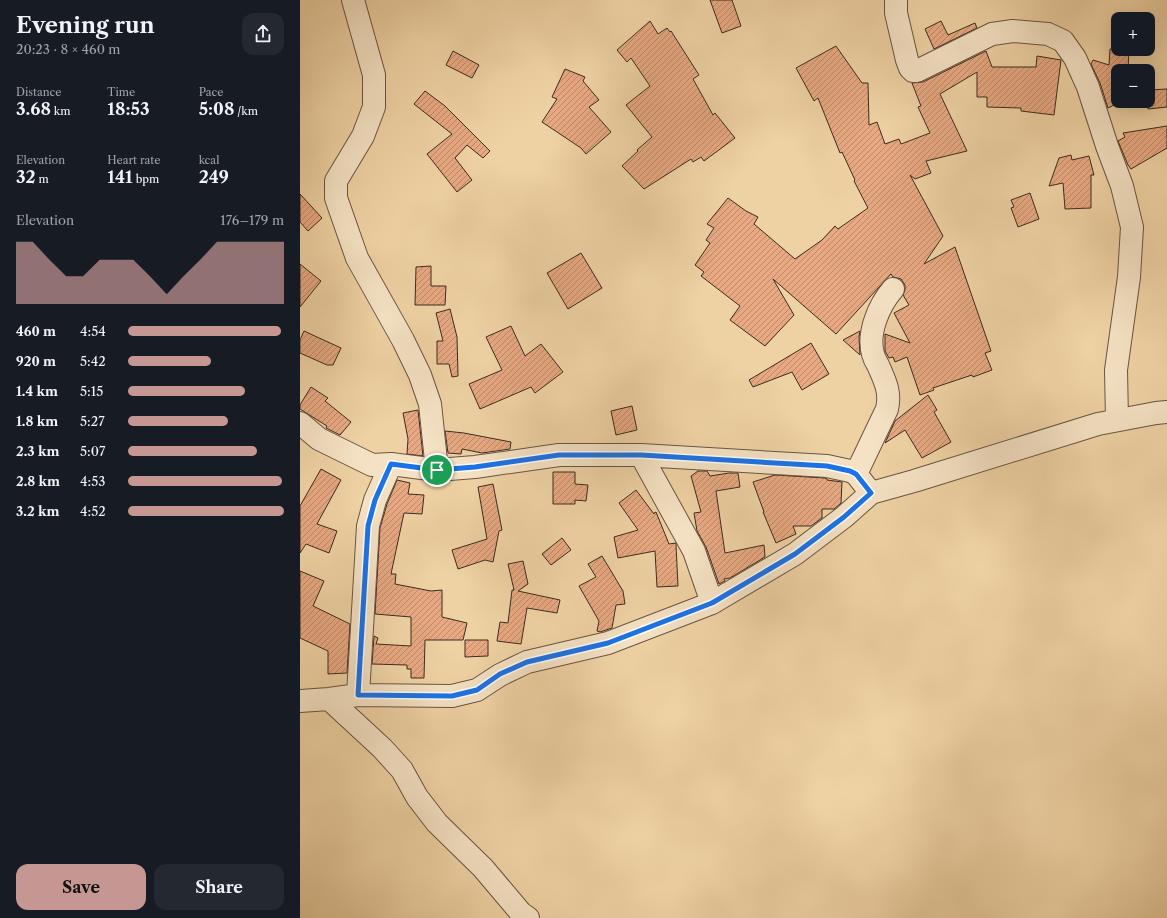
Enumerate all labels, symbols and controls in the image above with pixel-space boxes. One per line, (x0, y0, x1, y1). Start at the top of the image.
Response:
text: Evening run (16, 12, 155, 39)
map controls (1111, 12, 1155, 108)
button: + (1111, 12, 1155, 56)
button: share (242, 13, 284, 55)
text: 20:23 · 8 × 460 m (16, 41, 120, 57)
button: − (1111, 64, 1155, 108)
text: Distance (16, 85, 62, 99)
text: Time (107, 85, 135, 99)
text: Pace (199, 85, 224, 99)
text: 3.68 (16, 99, 51, 119)
text: 18:53 (107, 99, 149, 119)
text: 5:08 (199, 99, 234, 119)
text: km (51, 104, 70, 118)
text: /km (234, 104, 258, 118)
text: Elevation (16, 153, 65, 167)
text: Heart rate (107, 153, 160, 167)
text: kcal (199, 153, 219, 167)
text: 32 (16, 167, 36, 187)
text: 141 (107, 167, 133, 187)
text: 249 (199, 167, 229, 187)
text: m (36, 172, 49, 186)
text: bpm (133, 172, 159, 186)
text: Elevation (16, 212, 74, 228)
text: 176–179 m (220, 212, 284, 228)
text: 460 m (16, 323, 56, 339)
text: 4:54 (80, 323, 106, 339)
text: 920 m (16, 353, 56, 369)
text: 5:42 (80, 353, 106, 369)
text: 1.4 km (16, 383, 58, 399)
text: 5:15 (80, 383, 103, 399)
text: 1.8 km (16, 413, 58, 429)
text: 5:27 (80, 413, 105, 429)
text: 2.3 km (16, 443, 59, 459)
text: 5:07 (80, 443, 105, 459)
pin (420, 453, 454, 487)
icon: arrive (426, 459, 448, 481)
text: 2.8 km (16, 473, 60, 489)
text: 4:53 (80, 473, 105, 489)
text: 3.2 km (16, 503, 59, 519)
text: 4:52 (80, 503, 106, 519)
button: Save (16, 864, 146, 910)
button: Share (154, 864, 284, 910)

